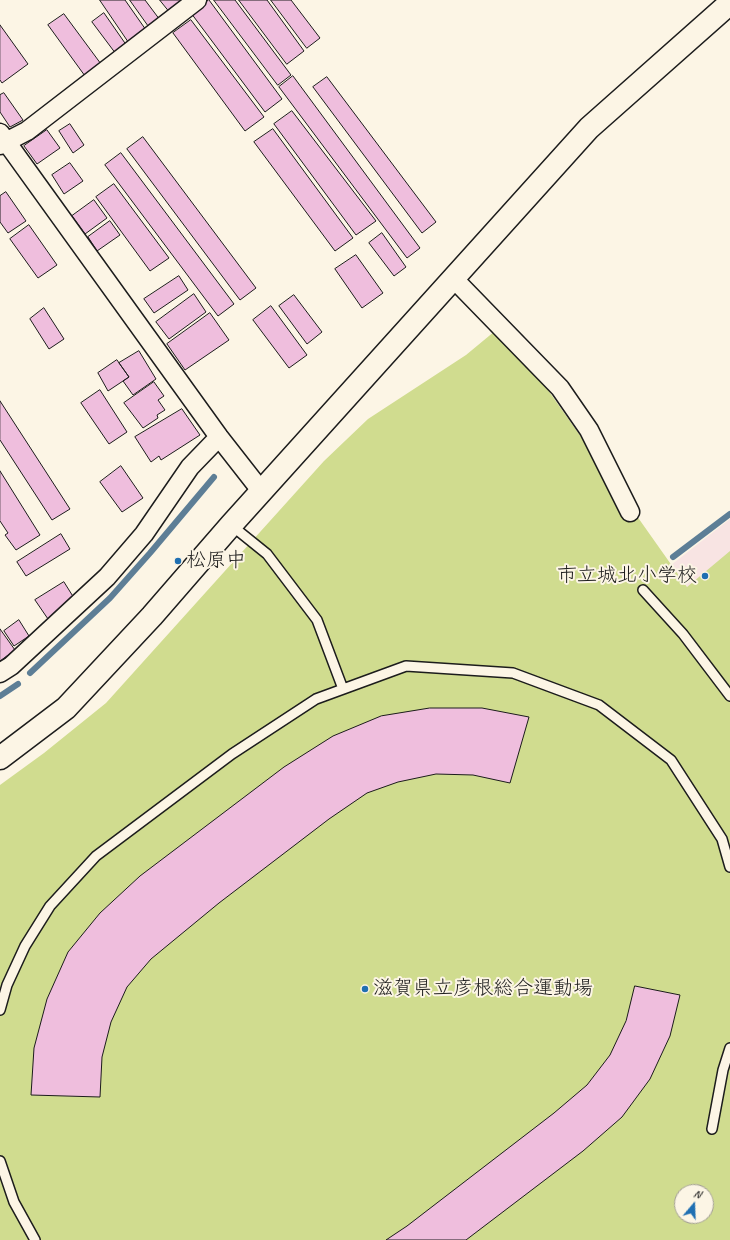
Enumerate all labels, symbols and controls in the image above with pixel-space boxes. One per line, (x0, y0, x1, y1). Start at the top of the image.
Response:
place label: 松原中 (186, 549, 246, 573)
marker: 松原中 (173, 556, 183, 566)
place label: 市立城北小学校 (557, 564, 697, 588)
marker: 市立城北小学校 (700, 571, 710, 581)
place label: 滋賀県立彦根総合運動場 (373, 977, 593, 1001)
marker: 滋賀県立彦根総合運動場 (360, 984, 370, 994)
north arrow (674, 1184, 714, 1224)
text: N (692, 1186, 703, 1201)

